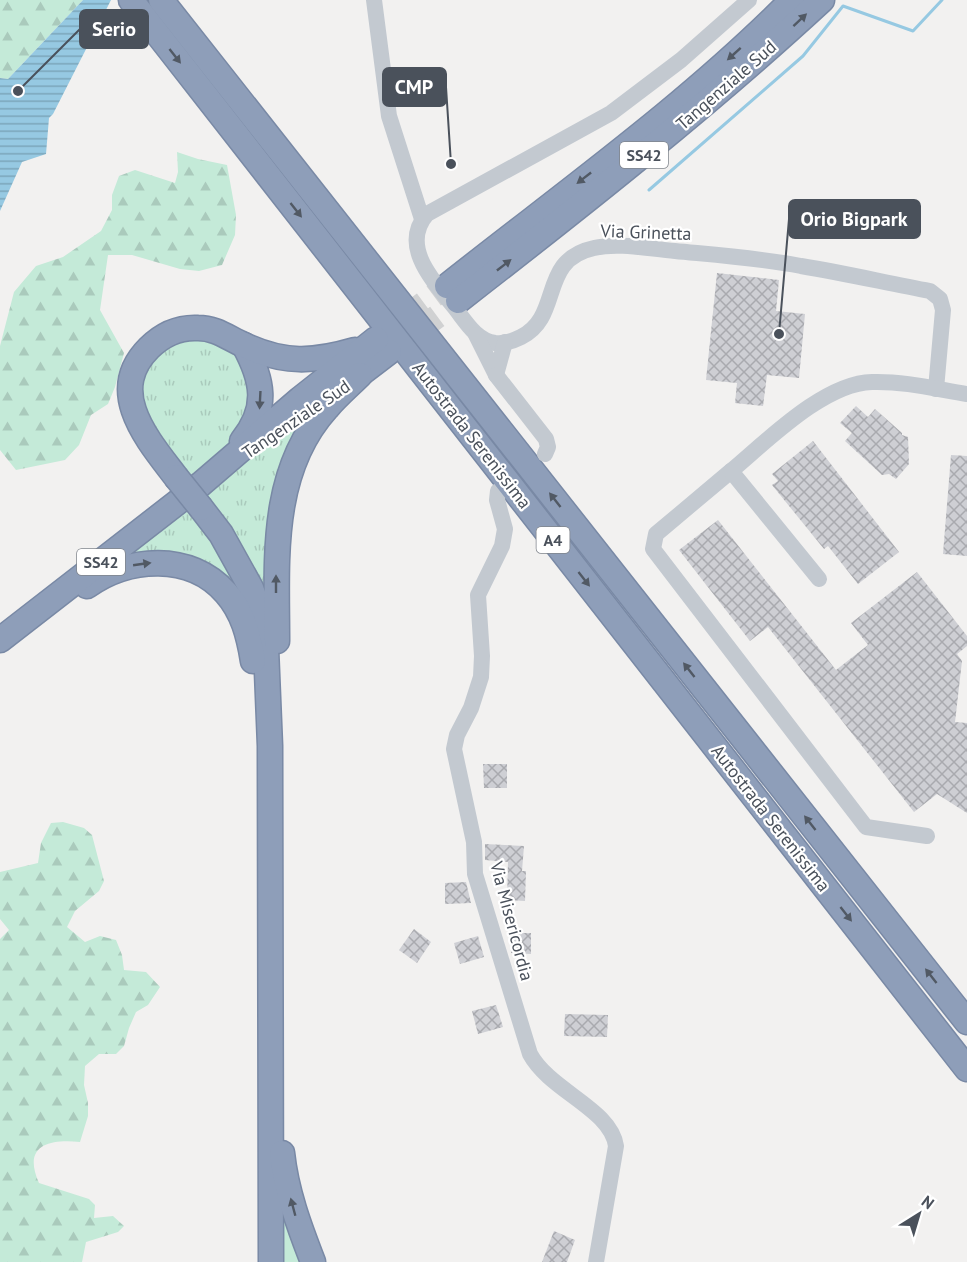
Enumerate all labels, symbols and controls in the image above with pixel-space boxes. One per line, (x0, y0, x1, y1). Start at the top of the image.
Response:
callout: Serio (80, 10, 148, 48)
one-way arrow (792, 14, 807, 27)
text: Serio (92, 16, 136, 42)
street label: Tangenziale Sud (671, 35, 781, 135)
one-way arrow (727, 47, 742, 60)
one-way arrow (169, 48, 182, 64)
callout: CMP (383, 68, 446, 106)
text: CMP (395, 74, 433, 100)
road number: SS42 (620, 142, 668, 168)
one-way arrow (576, 171, 591, 183)
callout: Orio Bigpark (789, 200, 920, 238)
one-way arrow (289, 202, 302, 218)
text: Orio Bigpark (800, 206, 908, 232)
street label: Via Grinetta (599, 219, 692, 245)
one-way arrow (496, 259, 512, 271)
street label: Autostrada Serenissima (407, 357, 537, 513)
street label: Tangenziale Sud (238, 374, 354, 464)
one-way arrow (255, 390, 265, 409)
one-way arrow (549, 492, 562, 508)
road number: A4 (536, 527, 570, 553)
road number: SS42 (77, 549, 125, 575)
one-way arrow (132, 560, 151, 569)
one-way arrow (577, 571, 589, 586)
one-way arrow (271, 575, 281, 594)
one-way arrow (683, 662, 696, 678)
street label: Autostrada Serenissima (706, 740, 836, 896)
one-way arrow (803, 815, 816, 831)
street label: Via Misericordia (485, 858, 539, 983)
one-way arrow (839, 907, 851, 922)
one-way arrow (924, 968, 937, 984)
north arrow (889, 1184, 949, 1244)
text: N (918, 1191, 938, 1213)
one-way arrow (287, 1198, 297, 1216)

